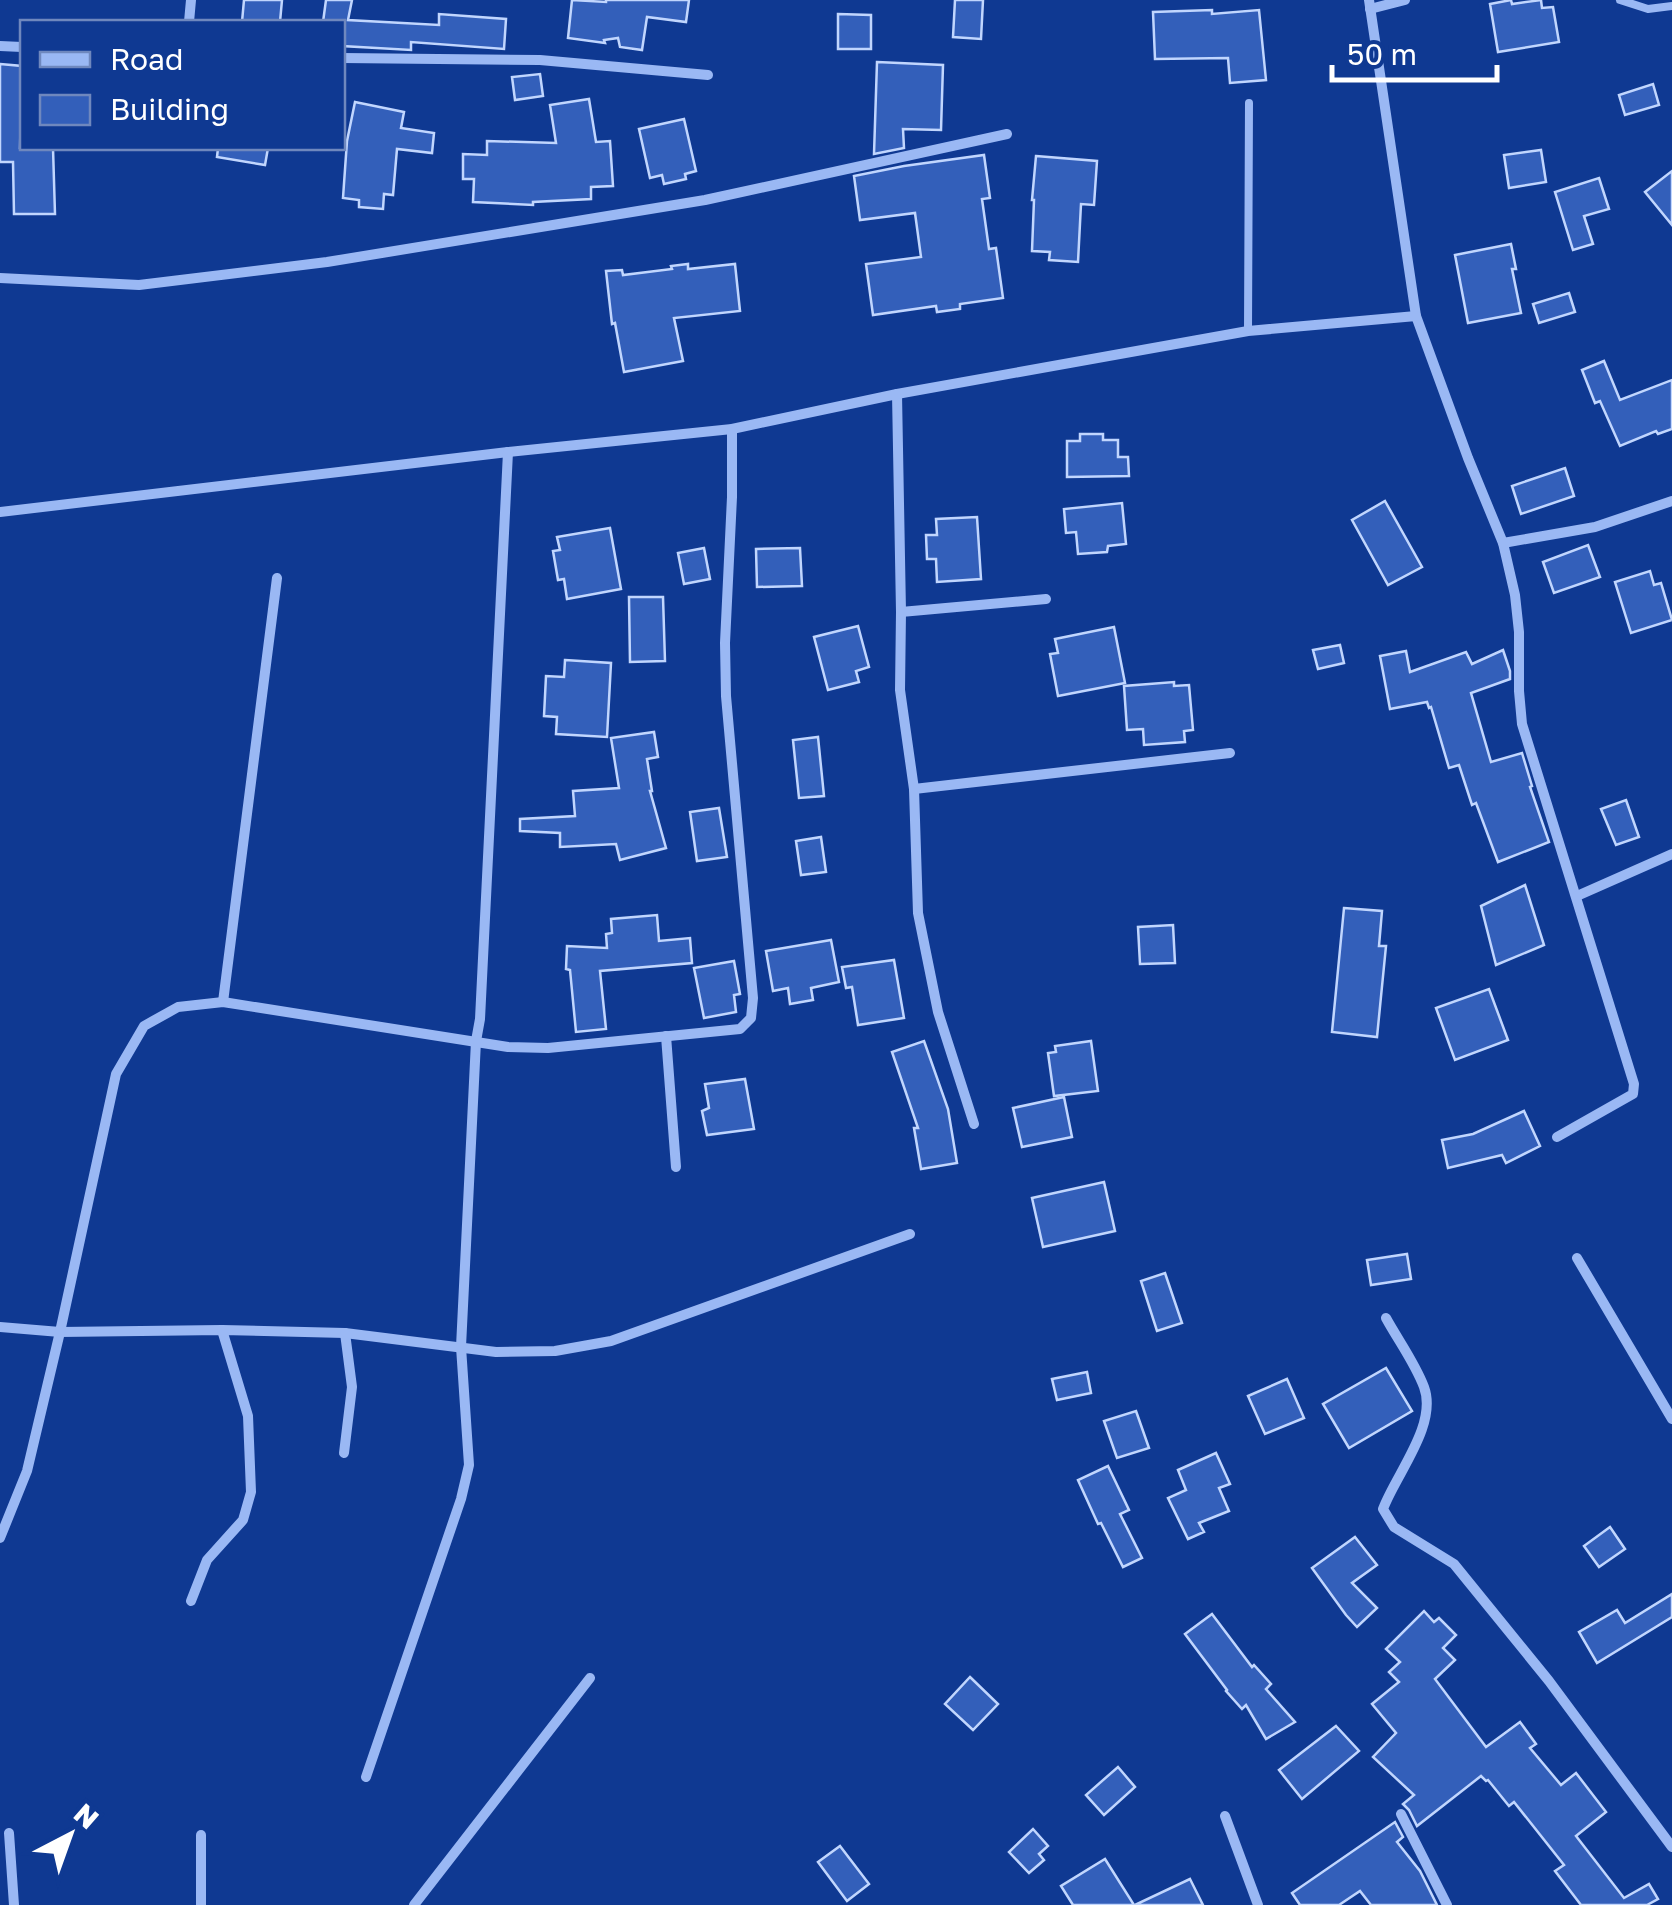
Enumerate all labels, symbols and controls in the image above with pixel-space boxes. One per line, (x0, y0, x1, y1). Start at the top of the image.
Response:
legend (20, 20, 345, 150)
scale bar (1332, 20, 1497, 82)
text: 50 m (1347, 36, 1417, 72)
text: Road (110, 41, 184, 77)
text: Building (110, 91, 229, 127)
north arrow (20, 1785, 120, 1885)
text: N (68, 1796, 106, 1835)

